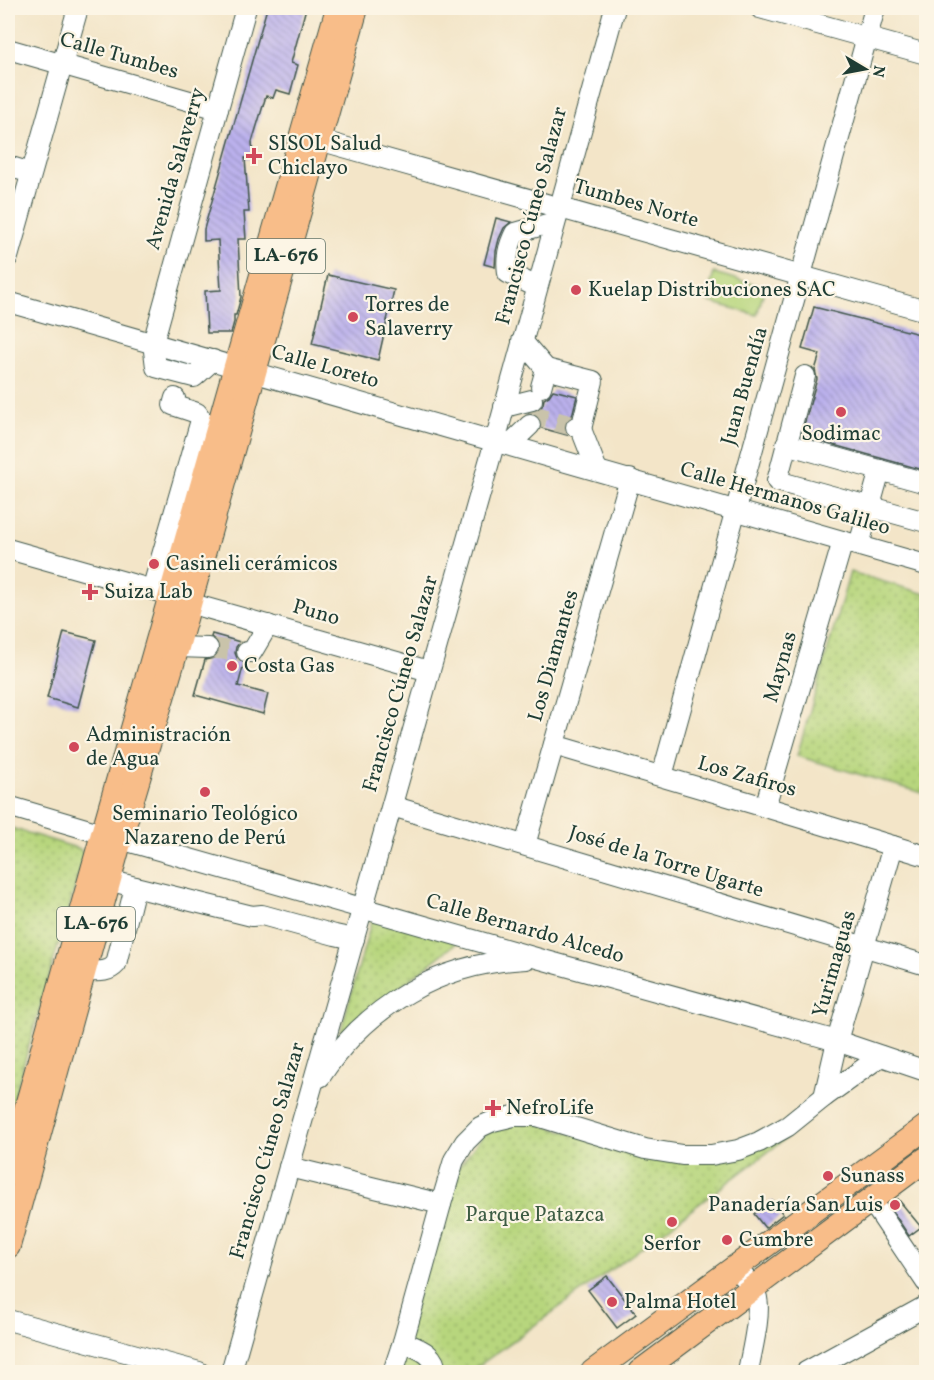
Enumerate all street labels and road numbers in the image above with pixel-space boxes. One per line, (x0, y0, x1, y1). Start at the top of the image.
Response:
street label: Calle Tumbes (56, 25, 182, 87)
street label: Avenida Salaverry (139, 84, 213, 254)
street label: Francisco Cúneo Salazar (489, 104, 575, 328)
street label: Tumbes Norte (570, 172, 702, 236)
road number: LA-676 (247, 239, 325, 273)
street label: Juan Buendía (714, 323, 776, 449)
street label: Calle Loreto (268, 338, 382, 396)
street label: Calle Hermanos Galileo (677, 455, 893, 543)
street label: Francisco Cúneo Salazar (356, 572, 446, 796)
street label: Los Diamantes (521, 587, 587, 725)
street label: Puno (289, 592, 343, 634)
street label: Maynas (757, 628, 805, 706)
street label: Los Zafiros (694, 749, 800, 805)
street label: José de la Torre Ugarte (565, 819, 767, 905)
street label: Calle Bernardo Alcedo (422, 887, 628, 971)
road number: LA-676 (57, 907, 135, 941)
street label: Yurimaguas (806, 907, 864, 1021)
street label: Francisco Cúneo Salazar (223, 1039, 313, 1263)

